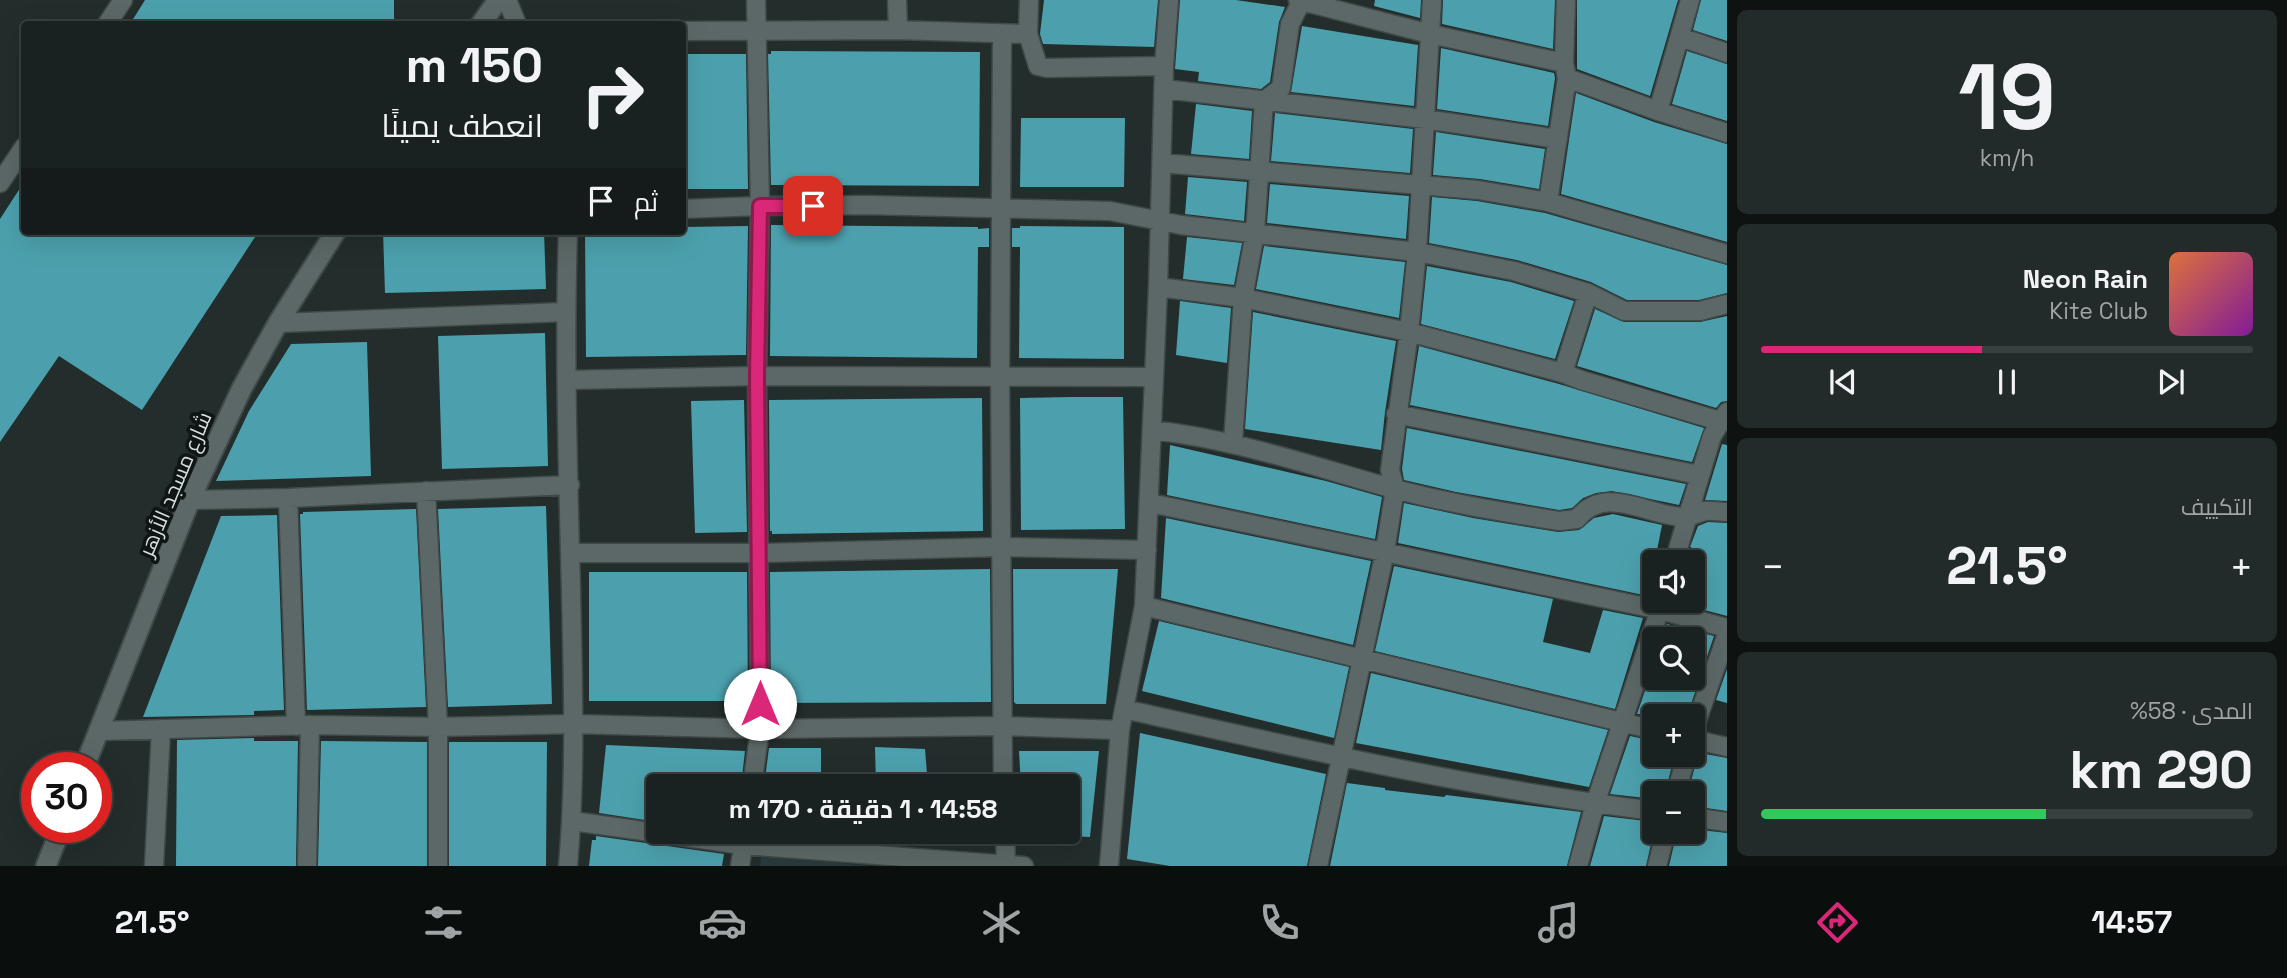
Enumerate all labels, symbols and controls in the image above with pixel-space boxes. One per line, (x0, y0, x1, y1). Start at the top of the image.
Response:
text: 150 m (405, 34, 543, 96)
text: 19 (1958, 39, 2056, 156)
icon: right (567, 49, 658, 140)
text: انعطف يمينًا (381, 106, 543, 146)
text: km/h (1980, 143, 2034, 173)
pin (783, 176, 843, 236)
icon: arrive (582, 182, 620, 220)
text: ثم (634, 185, 658, 219)
icon: arrive (794, 187, 832, 225)
text: Neon Rain (2023, 262, 2148, 296)
text: Kite Club (2049, 296, 2148, 326)
icon: previous (1824, 363, 1862, 401)
icon: pause (1988, 363, 2026, 401)
icon: next (2152, 363, 2190, 401)
street label: شارع مسجد الأزهر (132, 408, 219, 562)
text: التكييف (2181, 492, 2253, 522)
text: 21.5° (1946, 533, 2068, 599)
text: − (1761, 543, 1785, 591)
text: + (2229, 543, 2253, 591)
map controls (1642, 550, 1705, 844)
button: sound (1642, 550, 1705, 613)
button: search (1642, 627, 1705, 690)
position arrow (723, 667, 797, 741)
text: المدى · 58% (2130, 696, 2253, 726)
button: + (1642, 704, 1705, 767)
text: 290 km (2070, 737, 2253, 803)
speed limit sign: 30 (21, 752, 112, 843)
button: − (1642, 781, 1705, 844)
text: 14:58 · 1 دقيقة · 170 m (729, 792, 997, 826)
icon: filters (419, 898, 468, 947)
icon: car (698, 898, 747, 947)
icon: climate (977, 898, 1026, 947)
icon: phone (1255, 898, 1304, 947)
icon: music (1534, 898, 1583, 947)
icon: directions (1813, 898, 1862, 947)
text: 21.5° (115, 902, 190, 942)
text: 14:57 (2091, 902, 2172, 942)

